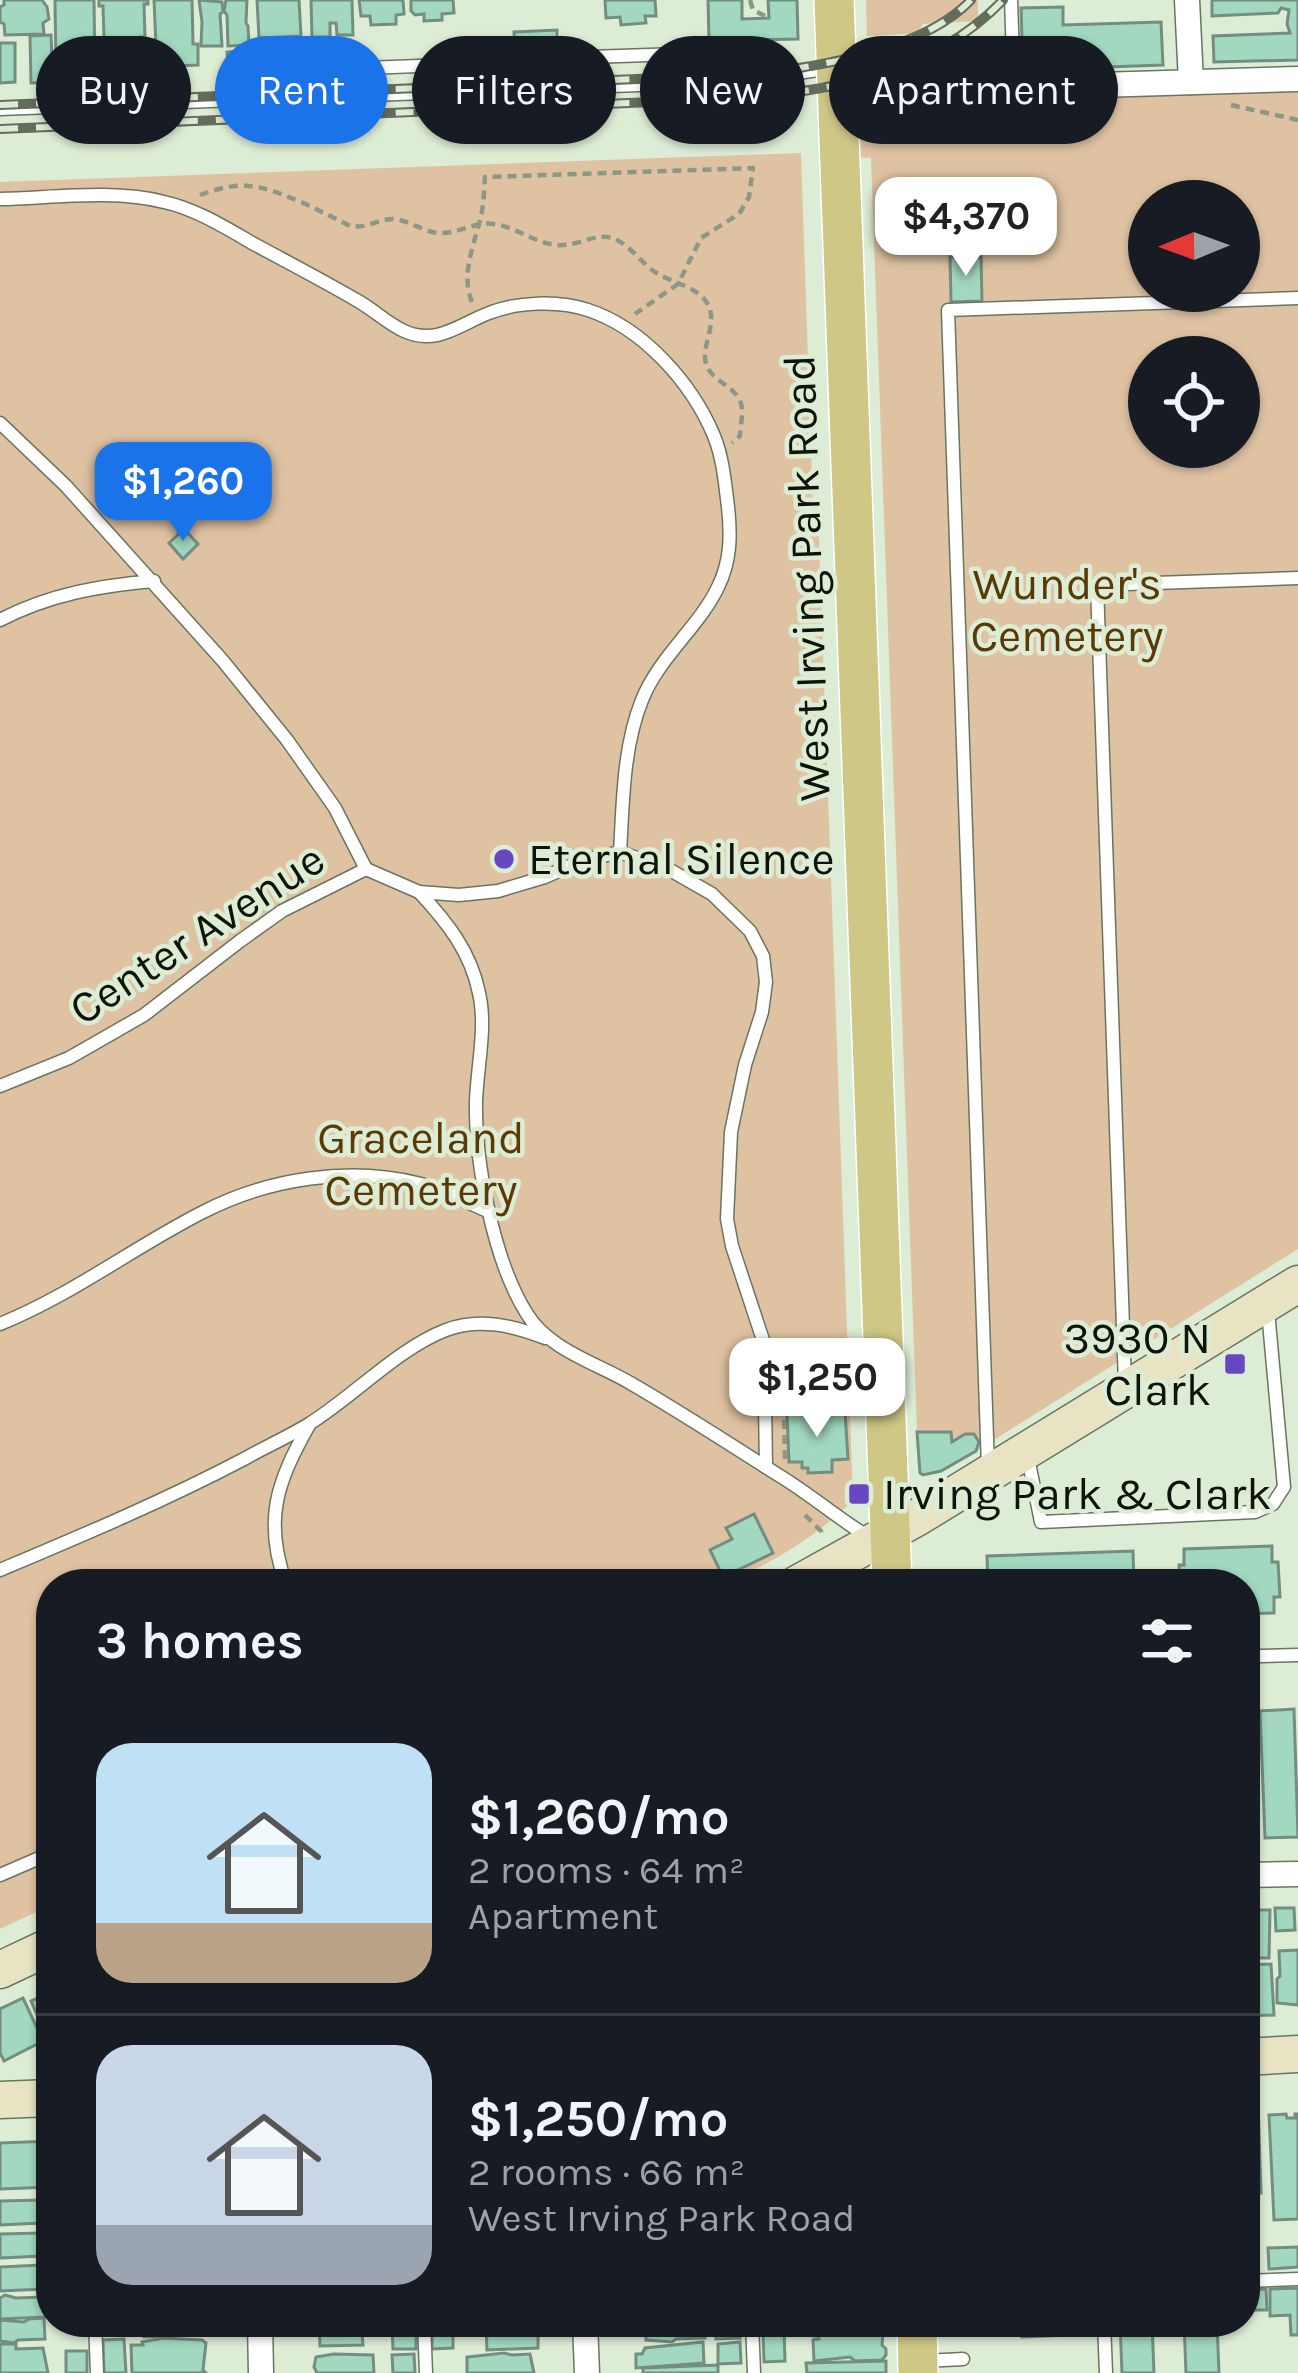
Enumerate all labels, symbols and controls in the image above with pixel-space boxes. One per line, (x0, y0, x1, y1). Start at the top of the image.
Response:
chip: Buy (36, 36, 191, 144)
chip: Rent (215, 36, 388, 144)
chip: Filters (412, 36, 616, 144)
chip: New (640, 36, 805, 144)
chip: Apartment (829, 36, 1118, 144)
pin: $4,370 (868, 177, 1064, 279)
north arrow (1128, 180, 1260, 312)
map controls (1128, 180, 1260, 468)
text: $4,370 (902, 193, 1030, 239)
button: locate (1128, 336, 1260, 468)
street label: West Irving Park Road (773, 354, 842, 802)
pin: $1,260 (85, 442, 281, 544)
text: $1,260 (122, 458, 244, 504)
park label: Wunder's Cemetery (970, 558, 1164, 663)
street label: Center Avenue (60, 832, 334, 1036)
place label: Eternal Silence (528, 833, 835, 885)
marker: Eternal Silence (491, 846, 517, 872)
park label: Graceland Cemetery (317, 1112, 525, 1217)
place label: 3930 N Clark (1064, 1312, 1211, 1416)
pin: $1,250 (719, 1338, 915, 1440)
marker: 3930 N Clark (1222, 1351, 1248, 1377)
text: $1,250 (756, 1354, 878, 1400)
place label: Irving Park & Clark (883, 1468, 1272, 1521)
marker: Irving Park & Clark (846, 1481, 872, 1507)
icon: filters (1134, 1608, 1200, 1674)
text: 3 homes (96, 1611, 304, 1671)
text: $1,260/mo (468, 1787, 730, 1847)
icon: home (192, 1791, 336, 1935)
text: 2 rooms · 64 m² (468, 1847, 745, 1893)
text: Apartment (468, 1893, 658, 1939)
text: $1,250/mo (468, 2089, 728, 2149)
icon: home (192, 2093, 336, 2237)
text: 2 rooms · 66 m² (468, 2149, 745, 2195)
text: West Irving Park Road (468, 2195, 855, 2241)

